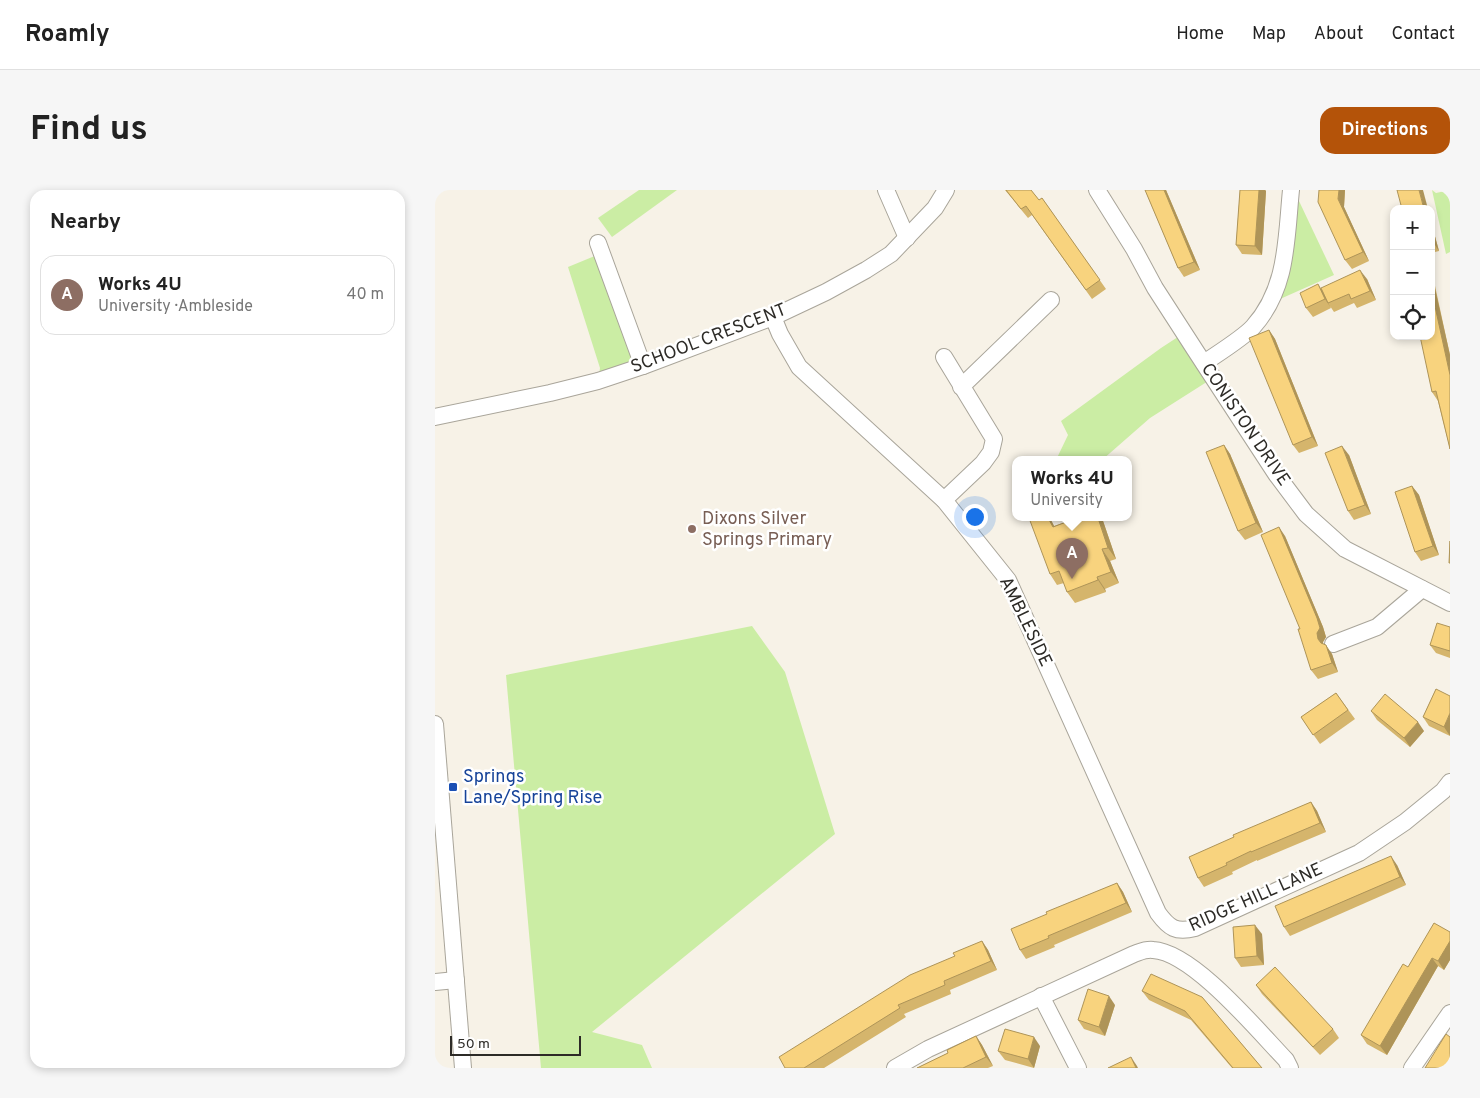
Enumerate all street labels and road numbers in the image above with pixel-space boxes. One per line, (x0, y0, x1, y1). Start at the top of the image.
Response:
street label: SCHOOL CRESCENT (628, 299, 790, 379)
street label: CONISTON DRIVE (1195, 359, 1295, 491)
street label: AMBLESIDE (993, 573, 1057, 671)
street label: RIDGE HILL LANE (1186, 858, 1326, 938)

